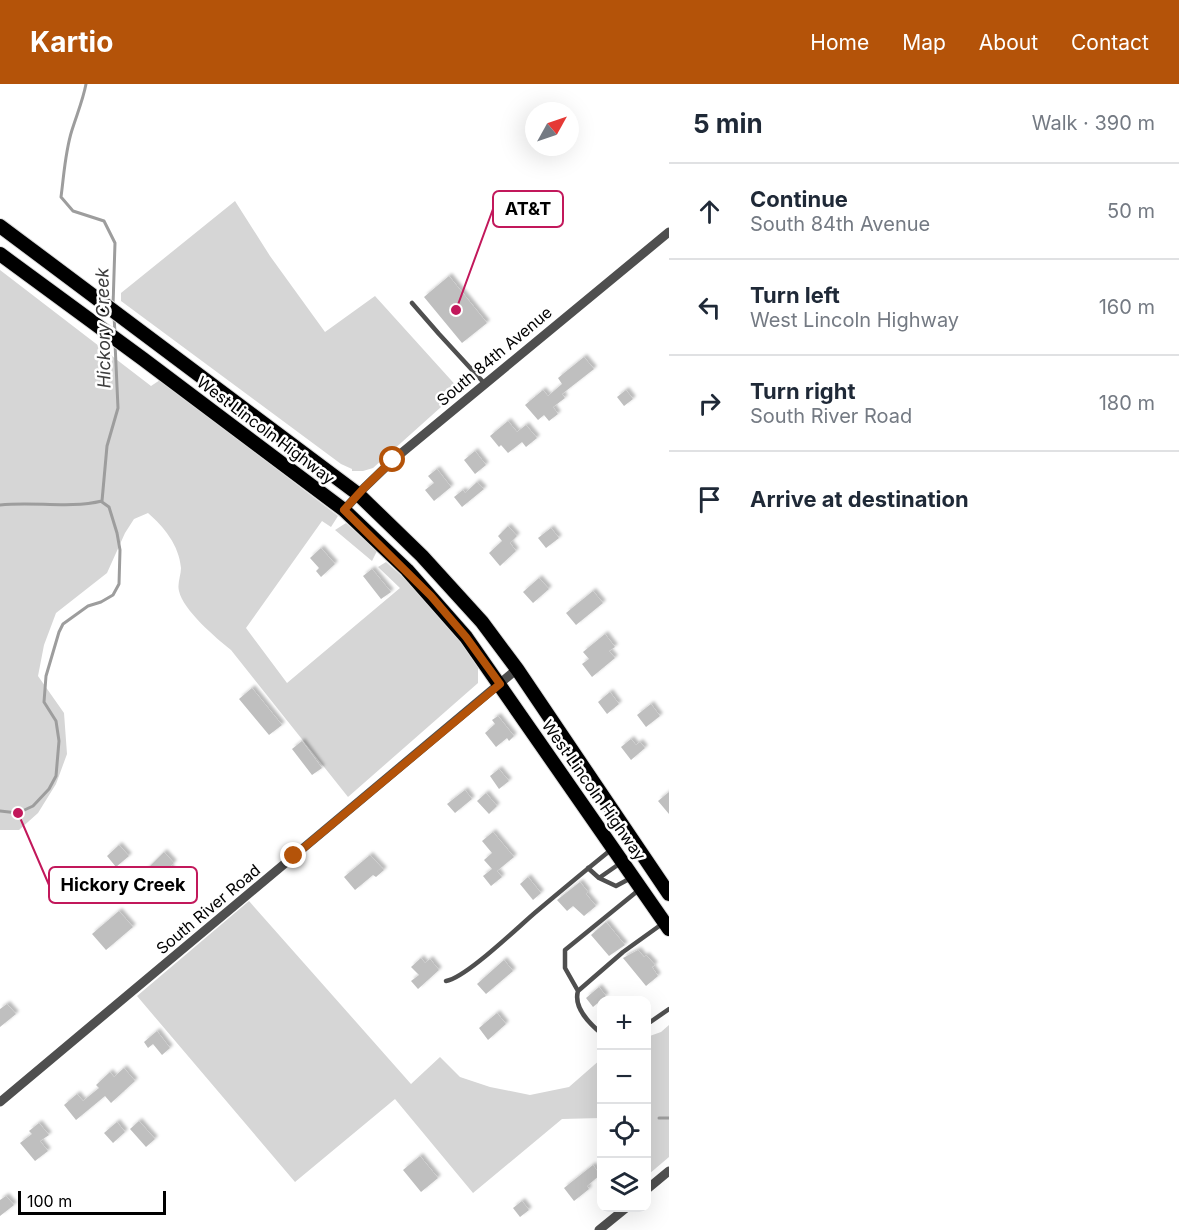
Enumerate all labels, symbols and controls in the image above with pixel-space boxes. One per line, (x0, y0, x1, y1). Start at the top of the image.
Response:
text: Kartio (30, 25, 113, 59)
text: Home (810, 30, 869, 55)
text: Map (902, 30, 946, 55)
text: About (979, 30, 1038, 55)
text: Contact (1071, 30, 1149, 55)
north arrow (525, 102, 579, 156)
text: 5 min (693, 108, 763, 139)
text: Walk · 390 m (1032, 111, 1155, 135)
text: Continue (750, 186, 848, 212)
callout: AT&T (493, 191, 563, 227)
icon: ahead (693, 195, 726, 228)
text: AT&T (505, 198, 551, 219)
text: 50 m (1107, 199, 1155, 223)
text: South 84th Avenue (750, 212, 930, 236)
water label: Hickory Creek (91, 266, 115, 389)
text: Turn left (750, 282, 840, 308)
icon: left (693, 291, 726, 324)
text: 160 m (1099, 295, 1155, 319)
street label: South 84th Avenue (432, 302, 556, 410)
text: West Lincoln Highway (750, 308, 959, 332)
street label: West Lincoln Highway (193, 372, 339, 488)
text: Turn right (750, 378, 856, 404)
icon: right (693, 387, 726, 420)
text: 180 m (1099, 391, 1155, 415)
text: South River Road (750, 404, 912, 428)
route start (379, 446, 405, 472)
icon: arrive (693, 483, 726, 516)
text: Arrive at destination (750, 486, 969, 512)
street label: West Lincoln Highway (538, 716, 650, 864)
route end (280, 842, 306, 868)
street label: South River Road (152, 860, 264, 958)
callout: Hickory Creek (49, 867, 197, 903)
text: Hickory Creek (61, 874, 186, 895)
map controls (597, 996, 651, 1212)
button: + (597, 996, 651, 1050)
button: − (597, 1050, 651, 1104)
button: locate (597, 1104, 651, 1158)
button: layers (597, 1158, 651, 1212)
scale bar (18, 1188, 166, 1216)
text: 100 m (27, 1191, 72, 1211)

